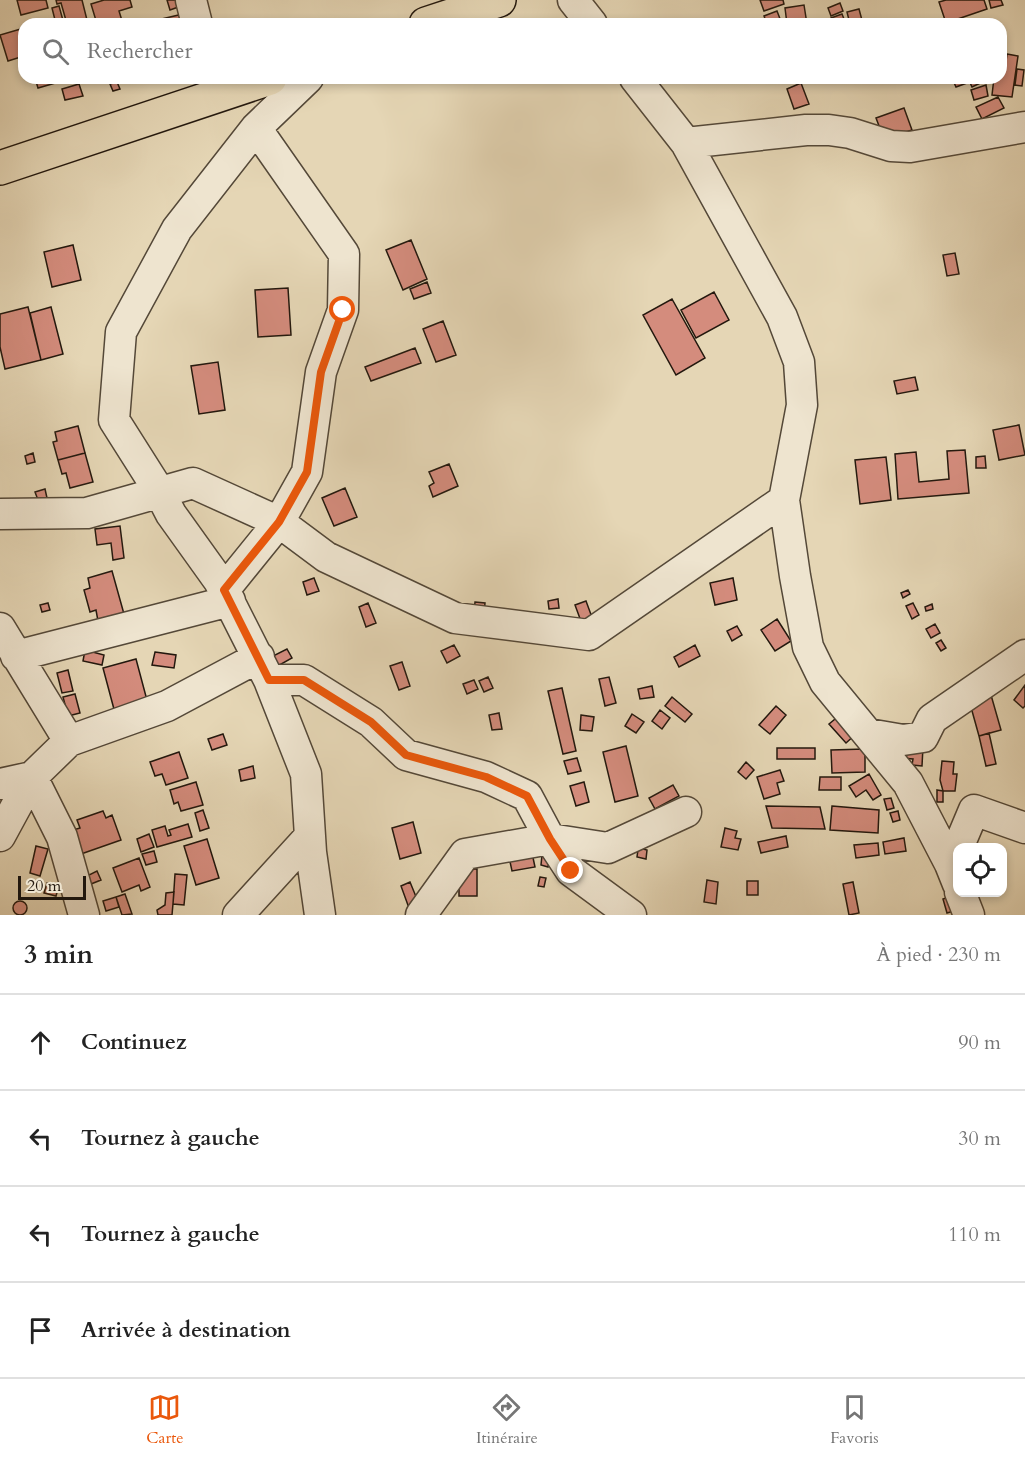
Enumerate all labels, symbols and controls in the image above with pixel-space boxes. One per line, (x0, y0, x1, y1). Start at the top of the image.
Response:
search box (18, 18, 1007, 84)
icon: search (39, 35, 72, 68)
text: Rechercher (87, 36, 192, 66)
route start (329, 296, 355, 322)
map controls (953, 843, 1007, 897)
button: locate (953, 843, 1007, 897)
route end (557, 857, 583, 883)
scale bar (18, 873, 86, 900)
text: 20 m (27, 875, 61, 897)
text: 3 min (24, 937, 93, 972)
text: À pied · 230 m (877, 941, 1001, 968)
icon: ahead (24, 1026, 57, 1059)
text: Continuez (81, 1027, 187, 1057)
text: 90 m (958, 1029, 1001, 1056)
icon: left (24, 1122, 57, 1155)
text: Tournez à gauche (81, 1123, 260, 1153)
text: 30 m (958, 1125, 1001, 1152)
icon: left (24, 1218, 57, 1251)
text: Tournez à gauche (81, 1219, 260, 1249)
text: 110 m (948, 1221, 1001, 1248)
icon: arrive (24, 1314, 57, 1347)
text: Arrivée à destination (81, 1315, 291, 1345)
tab: Carte (146, 1391, 184, 1449)
tab: Itinéraire (476, 1391, 538, 1449)
tab: Favoris (830, 1391, 879, 1449)

